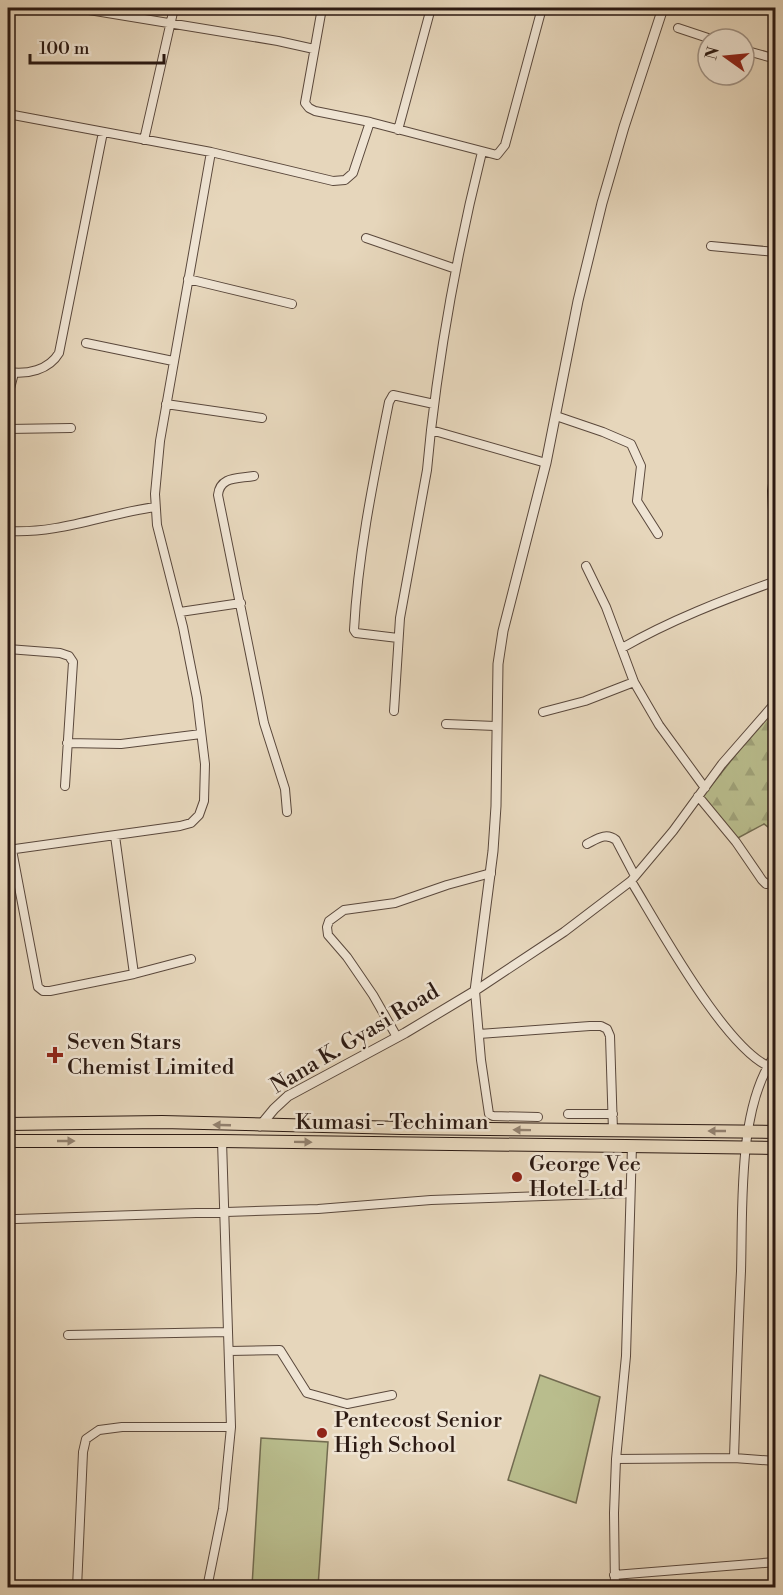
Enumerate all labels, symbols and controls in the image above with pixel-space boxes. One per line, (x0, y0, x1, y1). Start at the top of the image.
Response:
scale bar (30, 27, 164, 65)
north arrow (696, 27, 756, 87)
text: 100 m (39, 37, 90, 60)
text: N (701, 44, 724, 62)
street label: Nana K. Gyasi Road (266, 978, 445, 1100)
place label: Seven Stars Chemist Limited (67, 1029, 235, 1081)
marker: Seven Stars Chemist Limited (48, 1048, 62, 1062)
street label: Kumasi - Techiman (295, 1109, 489, 1136)
one-way arrow (213, 1120, 232, 1129)
one-way arrow (513, 1125, 532, 1135)
one-way arrow (708, 1126, 727, 1136)
one-way arrow (56, 1136, 75, 1146)
one-way arrow (293, 1137, 312, 1147)
place label: George Vee Hotel Ltd (529, 1151, 641, 1203)
marker: George Vee Hotel Ltd (510, 1170, 524, 1184)
place label: Pentecost Senior High School (334, 1407, 502, 1459)
marker: Pentecost Senior High School (315, 1426, 329, 1440)

